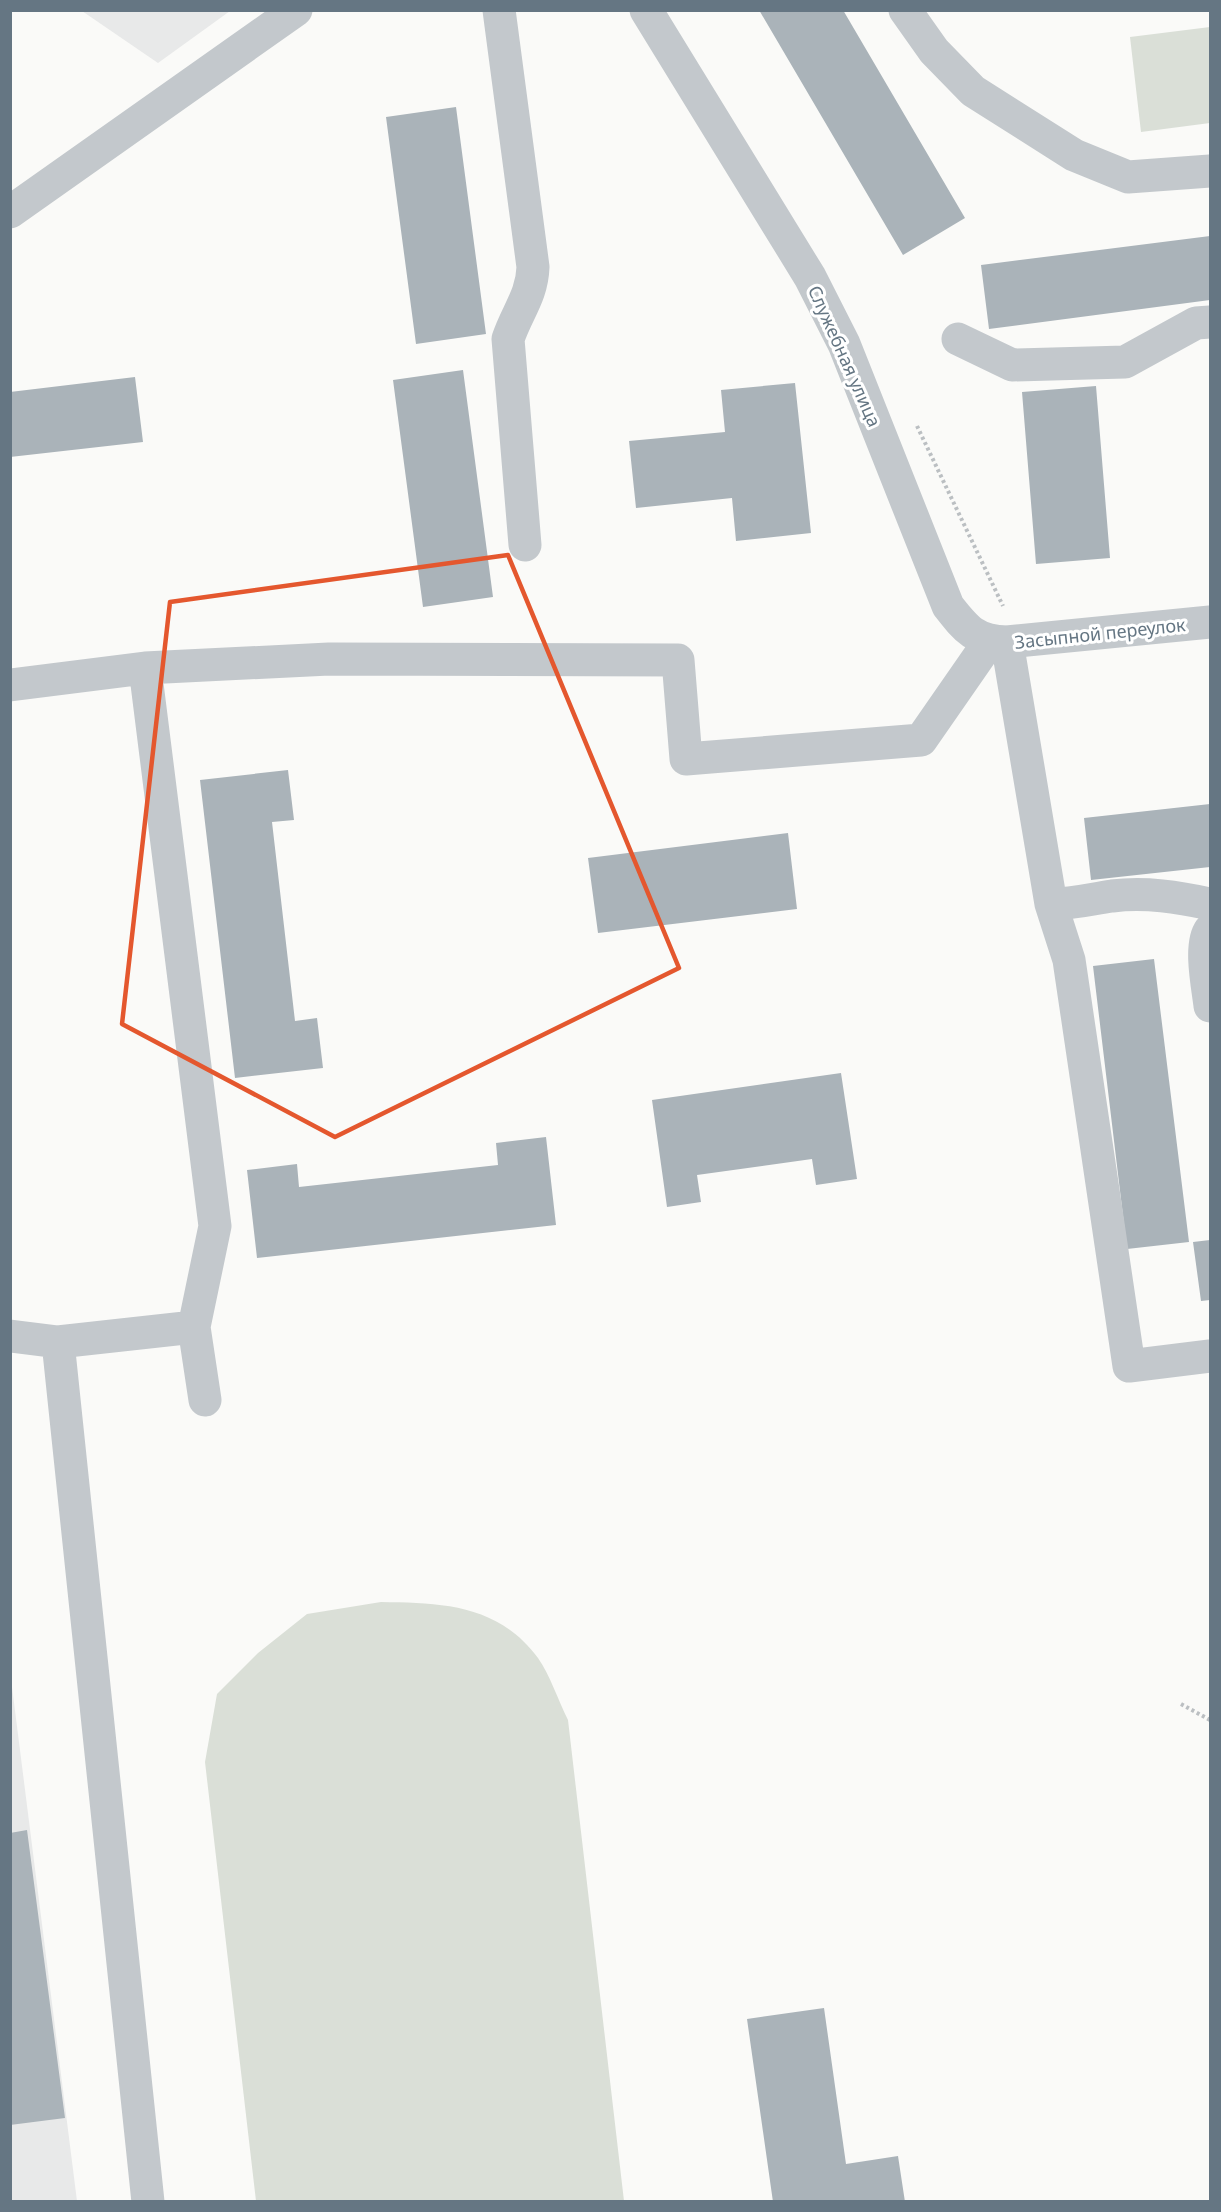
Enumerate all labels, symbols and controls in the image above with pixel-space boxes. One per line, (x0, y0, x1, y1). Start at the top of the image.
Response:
street label: Служебная улица (803, 282, 887, 430)
street label: Засыпной переулок (1013, 612, 1187, 654)

